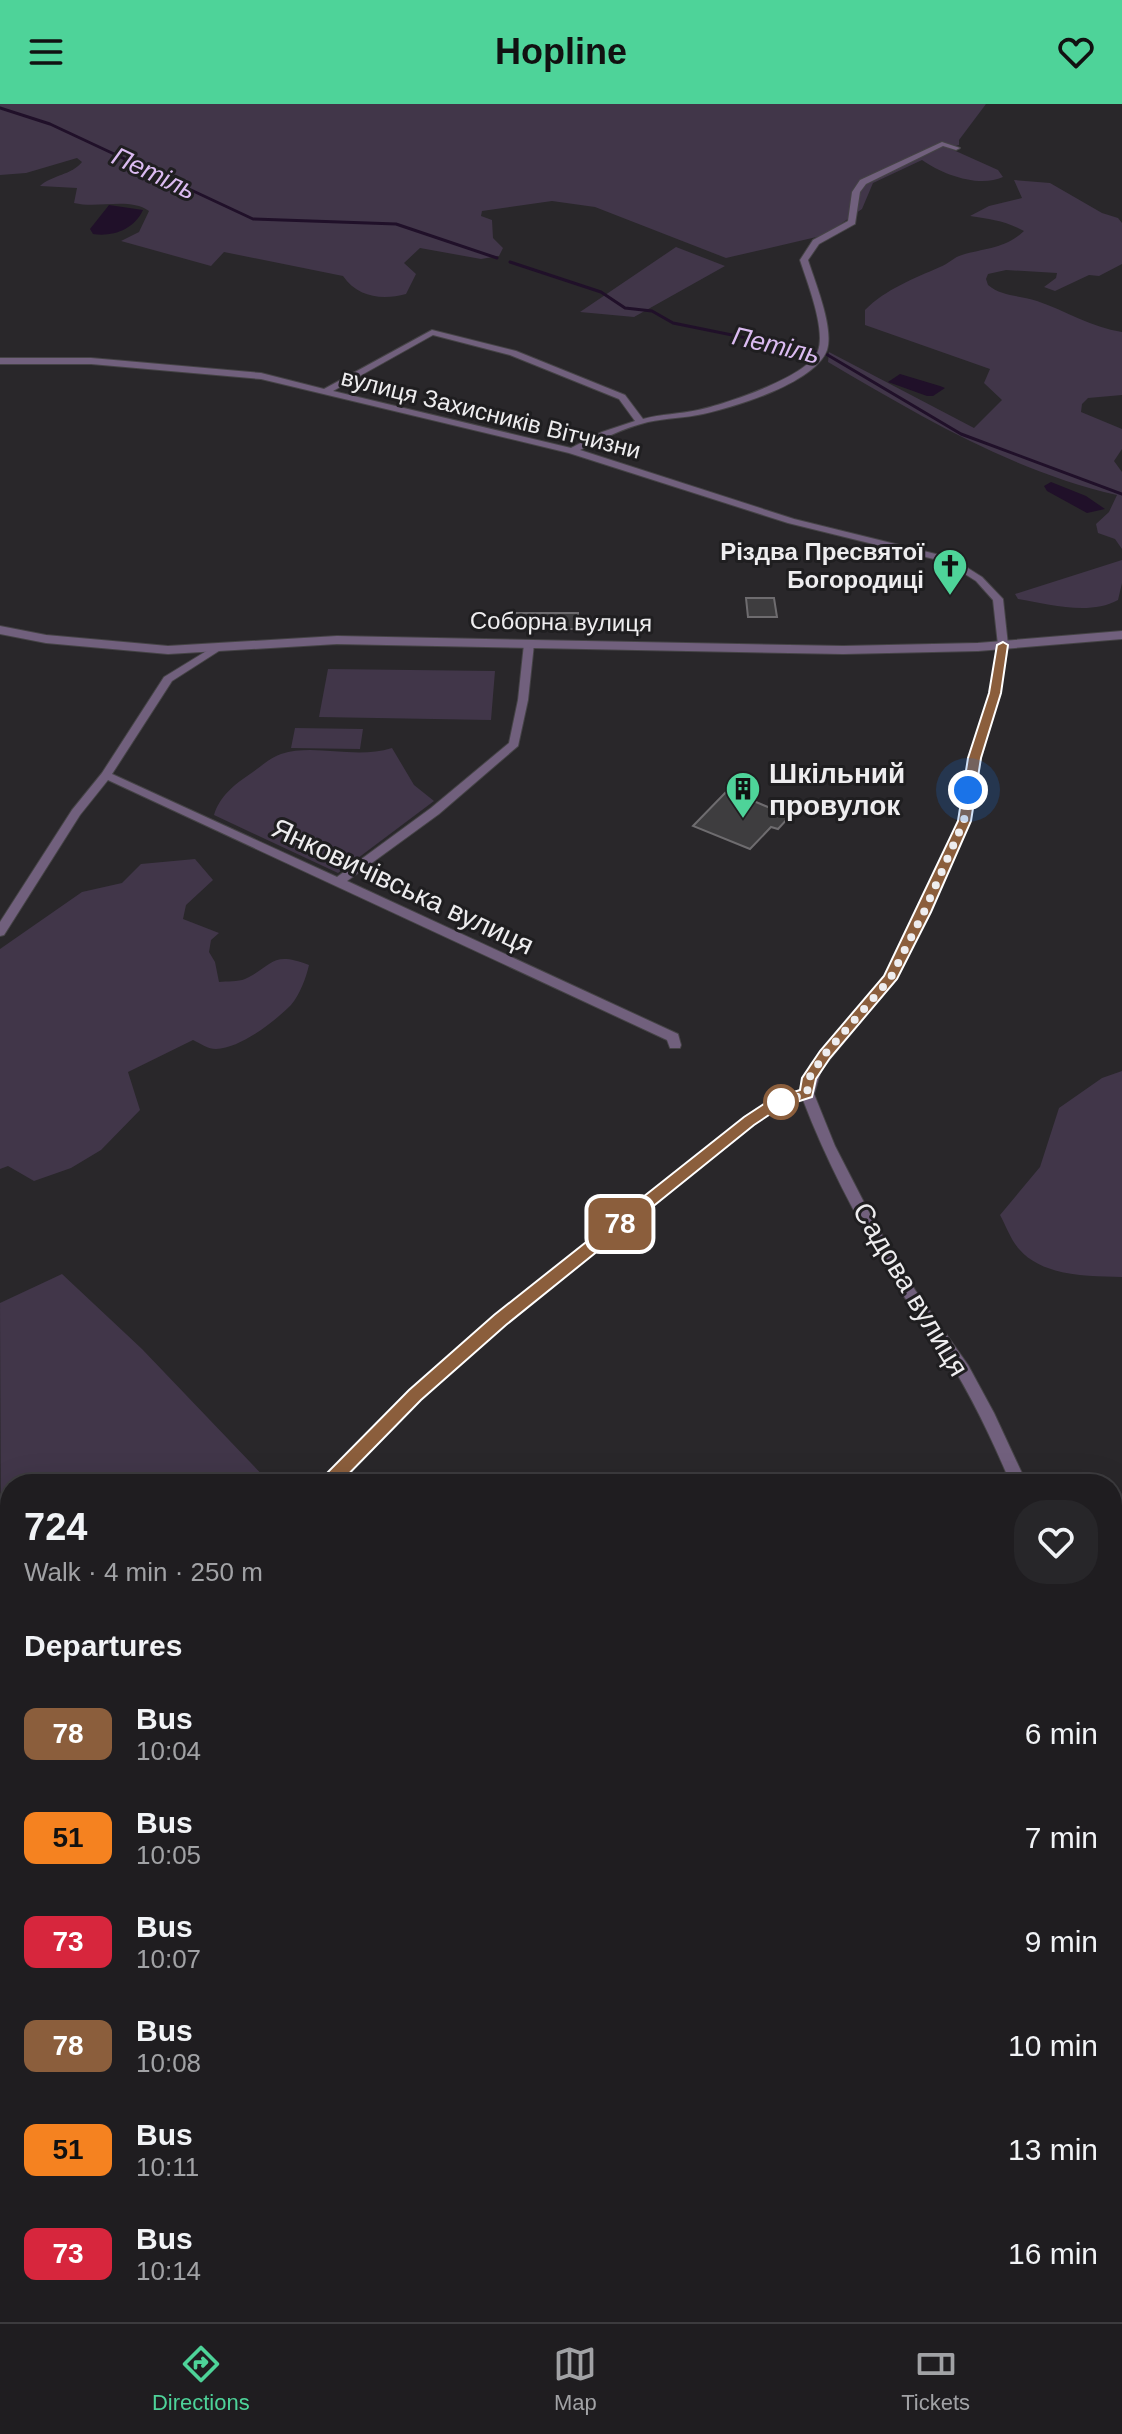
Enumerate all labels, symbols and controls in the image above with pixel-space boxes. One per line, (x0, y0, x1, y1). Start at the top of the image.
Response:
icon: menu (24, 30, 68, 74)
icon: heart (1054, 30, 1098, 74)
text: Hopline (495, 31, 627, 72)
water label: Петіль (107, 141, 201, 205)
water label: Петіль (729, 320, 823, 370)
street label: вулиця Захисників Вітчизни (339, 363, 644, 464)
place label: Різдва Пресвятої Богородиці (720, 538, 925, 593)
church icon: Різдва Пресвятої Богородиці (931, 547, 969, 597)
street label: Соборна вулиця (470, 606, 652, 637)
place label: Шкільний провулок (769, 758, 905, 821)
building icon: Шкільний провулок (724, 770, 762, 820)
your location (948, 770, 988, 810)
street label: Янковичівська вулиця (267, 812, 539, 961)
unlabelled marker (764, 1085, 798, 1119)
street label: Садова вулиця (847, 1197, 975, 1382)
line badge: 78 (584, 1198, 656, 1250)
text: 78 (604, 1208, 636, 1239)
button: heart (1014, 1500, 1098, 1584)
text: 724 (24, 1506, 87, 1548)
text: Walk · 4 min · 250 m (24, 1557, 263, 1587)
text: Departures (24, 1629, 182, 1662)
text: Bus (136, 1702, 193, 1735)
text: 6 min (1025, 1717, 1098, 1750)
text: 78 (52, 1718, 84, 1749)
text: 10:04 (136, 1736, 201, 1766)
text: Bus (136, 1806, 193, 1839)
text: 7 min (1025, 1821, 1098, 1854)
text: 51 (52, 1822, 84, 1853)
text: 10:05 (136, 1840, 201, 1870)
text: Bus (136, 1910, 193, 1943)
text: 9 min (1025, 1925, 1098, 1958)
text: 73 (52, 1926, 84, 1957)
text: 10:07 (136, 1944, 201, 1974)
text: Bus (136, 2014, 193, 2047)
text: 10 min (1008, 2029, 1098, 2062)
text: 78 (52, 2030, 84, 2061)
text: 10:08 (136, 2048, 201, 2078)
text: Bus (136, 2118, 193, 2151)
text: 13 min (1008, 2133, 1098, 2166)
text: 51 (52, 2134, 84, 2165)
text: 10:11 (136, 2152, 199, 2182)
text: Bus (136, 2222, 193, 2255)
text: 16 min (1008, 2237, 1098, 2270)
text: 73 (52, 2238, 84, 2269)
text: 10:14 (136, 2256, 201, 2286)
tab: Directions (152, 2342, 250, 2416)
tab: Map (553, 2342, 597, 2416)
tab: Tickets (901, 2342, 970, 2416)

